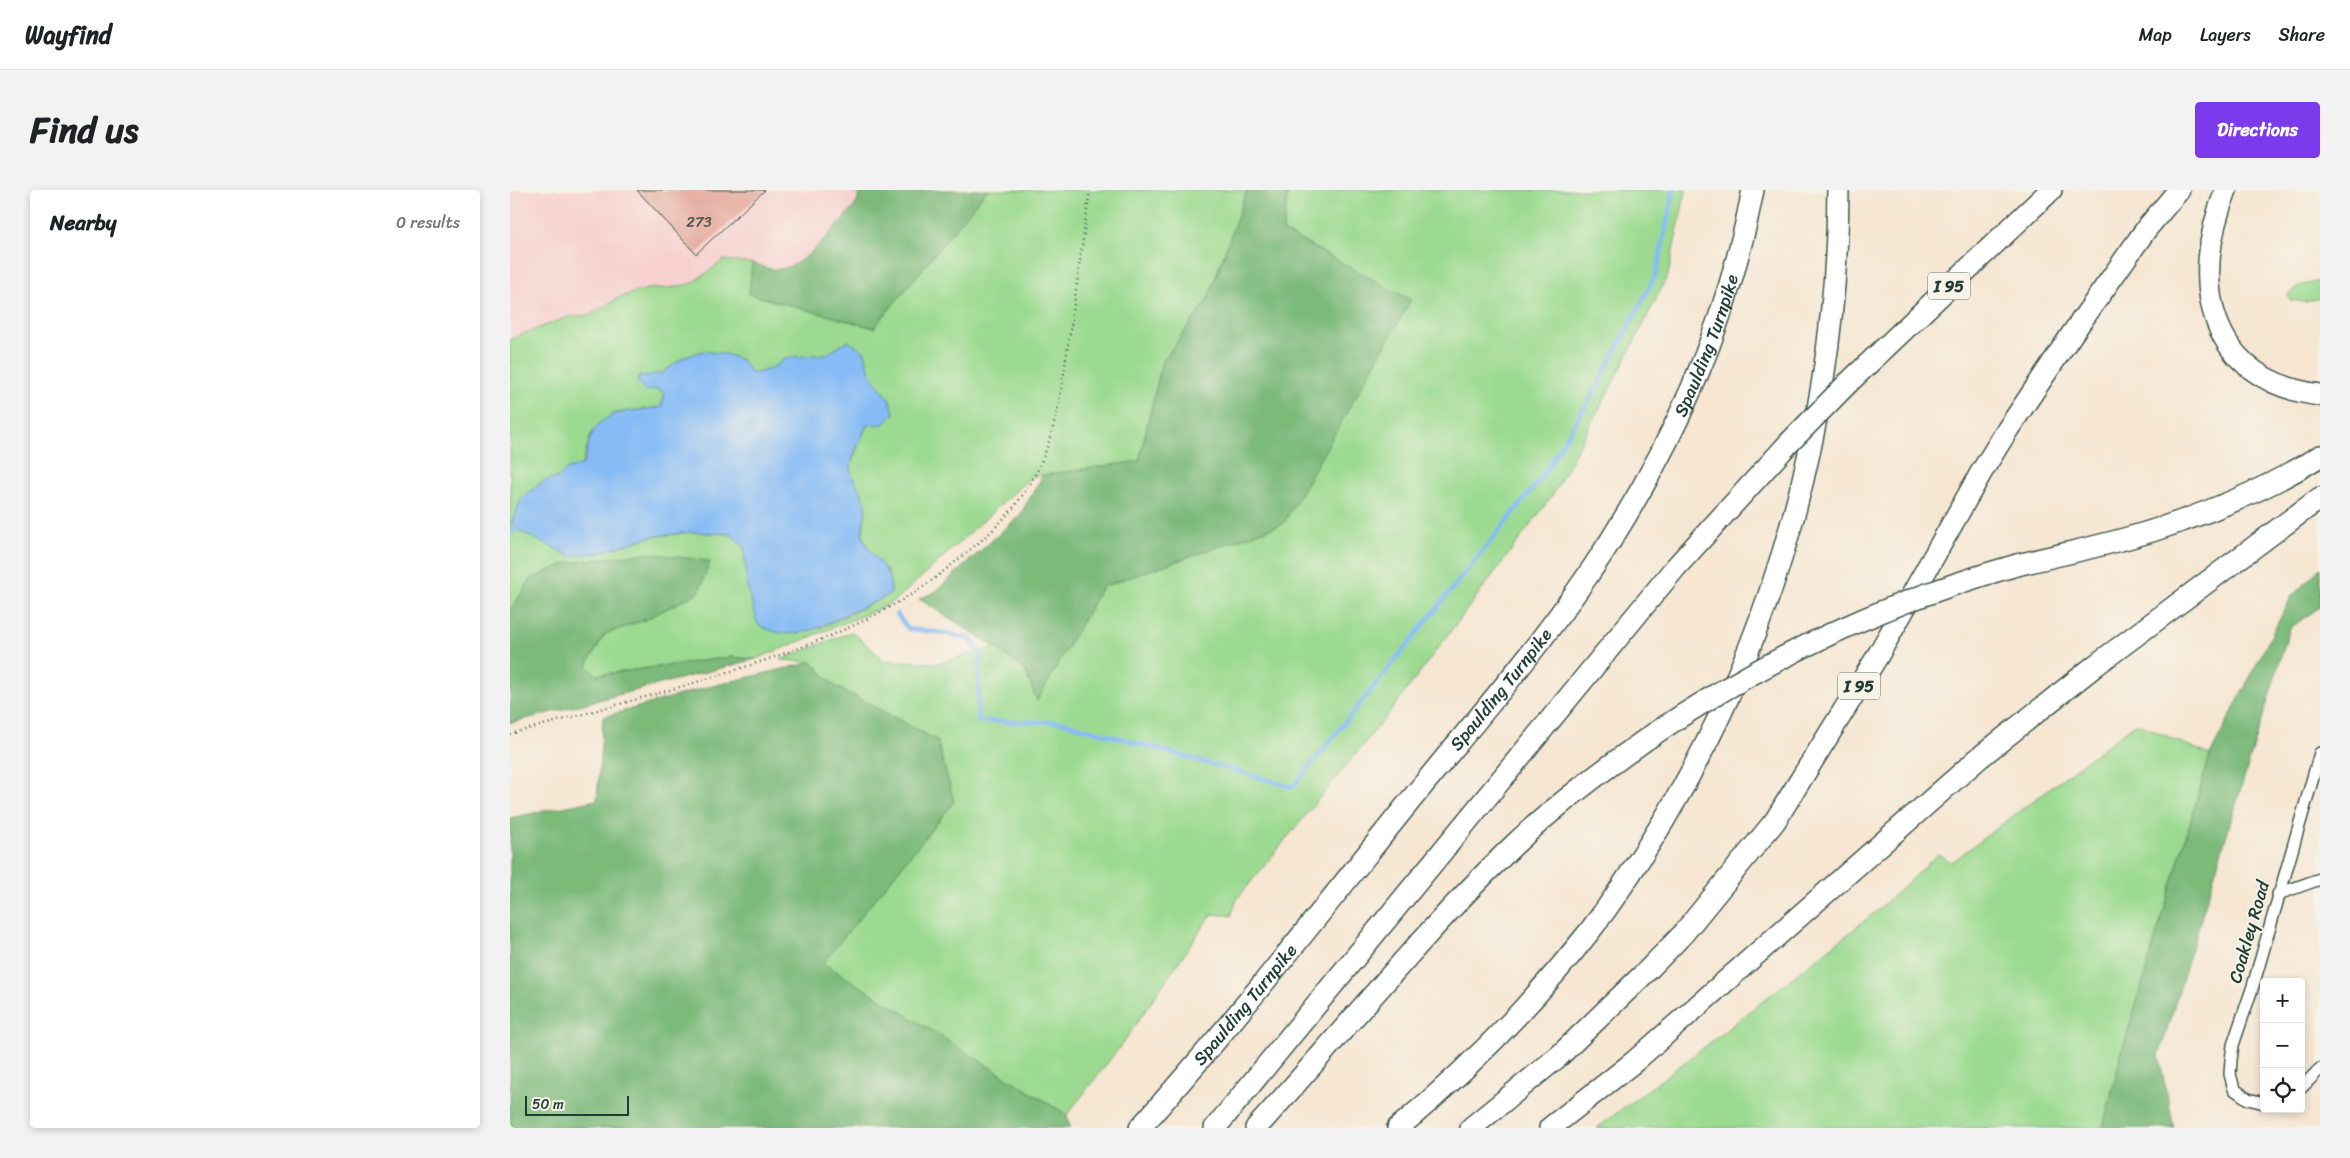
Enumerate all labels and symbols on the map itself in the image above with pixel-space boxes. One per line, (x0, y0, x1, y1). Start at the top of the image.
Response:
house number: 273 (686, 209, 712, 235)
street label: Spaulding Turnpike (1665, 270, 1748, 422)
road number: I 95 (1928, 272, 1970, 300)
street label: Spaulding Turnpike (1441, 621, 1561, 758)
road number: I 95 (1838, 672, 1880, 700)
street label: Coakley Road (2219, 876, 2279, 987)
street label: Spaulding Turnpike (1185, 936, 1306, 1073)
scale bar (525, 1093, 629, 1116)

